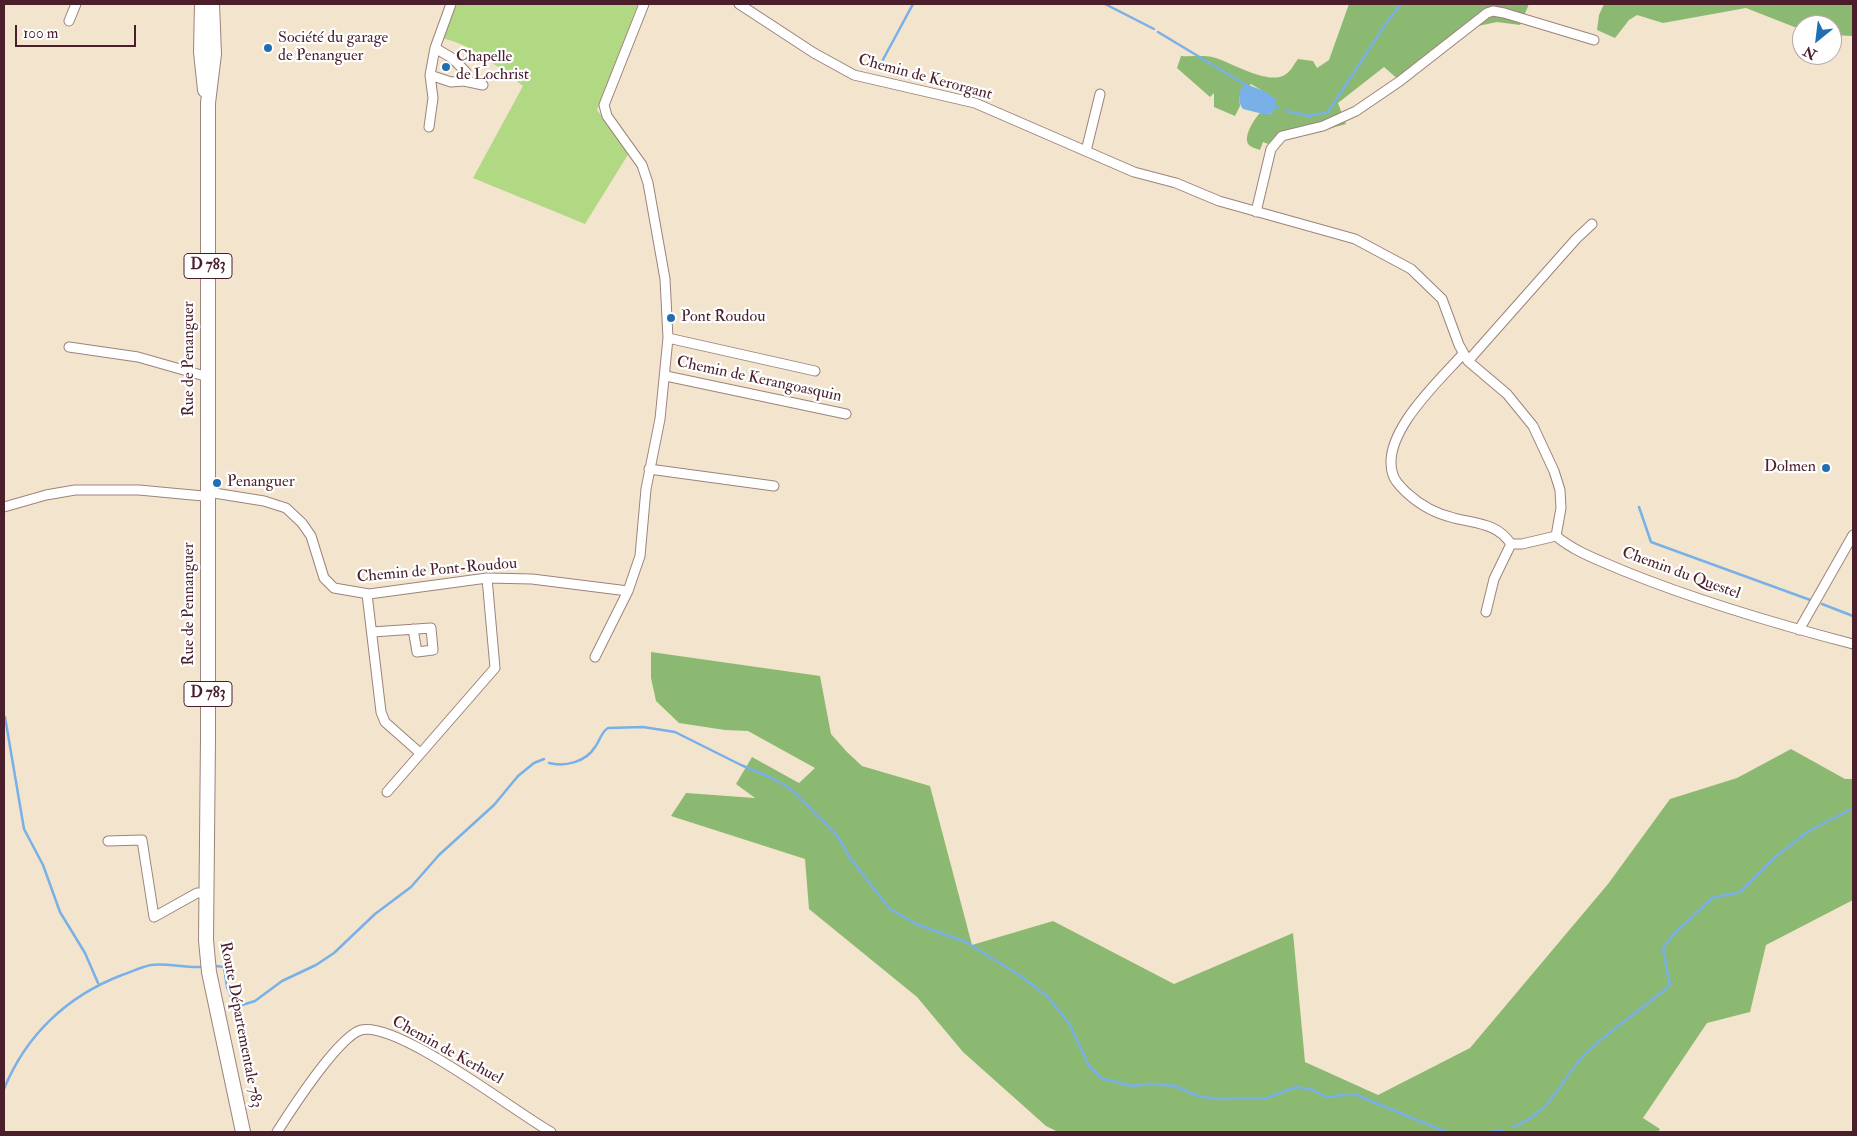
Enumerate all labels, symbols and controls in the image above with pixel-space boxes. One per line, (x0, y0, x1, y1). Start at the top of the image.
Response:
scale bar (18, 15, 139, 47)
north arrow (1792, 15, 1842, 65)
text: 100 m (23, 24, 58, 43)
place label: Société du garage de Penanguer (278, 29, 388, 67)
marker: Société du garage de Penanguer (262, 42, 274, 54)
text: N (1800, 42, 1820, 63)
place label: Chapelle de Lochrist (456, 48, 529, 86)
street label: Chemin de Kerorgant (856, 51, 994, 105)
marker: Chapelle de Lochrist (440, 61, 452, 73)
road number: D 783 (184, 254, 232, 278)
street label: Rue de Penanguer (180, 301, 200, 417)
place label: Pont Roudou (681, 308, 765, 328)
marker: Pont Roudou (665, 312, 677, 324)
street label: Chemin de Kerangoasquin (675, 353, 843, 407)
place label: Dolmen (1764, 458, 1816, 478)
marker: Dolmen (1820, 462, 1832, 474)
place label: Penanguer (227, 473, 295, 493)
marker: Penanguer (211, 477, 223, 489)
street label: Rue de Pennanguer (180, 542, 200, 666)
street label: Chemin du Questel (1619, 544, 1743, 604)
street label: Chemin de Pont-Roudou (356, 554, 518, 588)
road number: D 783 (184, 682, 232, 706)
street label: Route Départementale 783 (214, 940, 266, 1110)
street label: Chemin de Kerhuel (388, 1013, 506, 1089)

